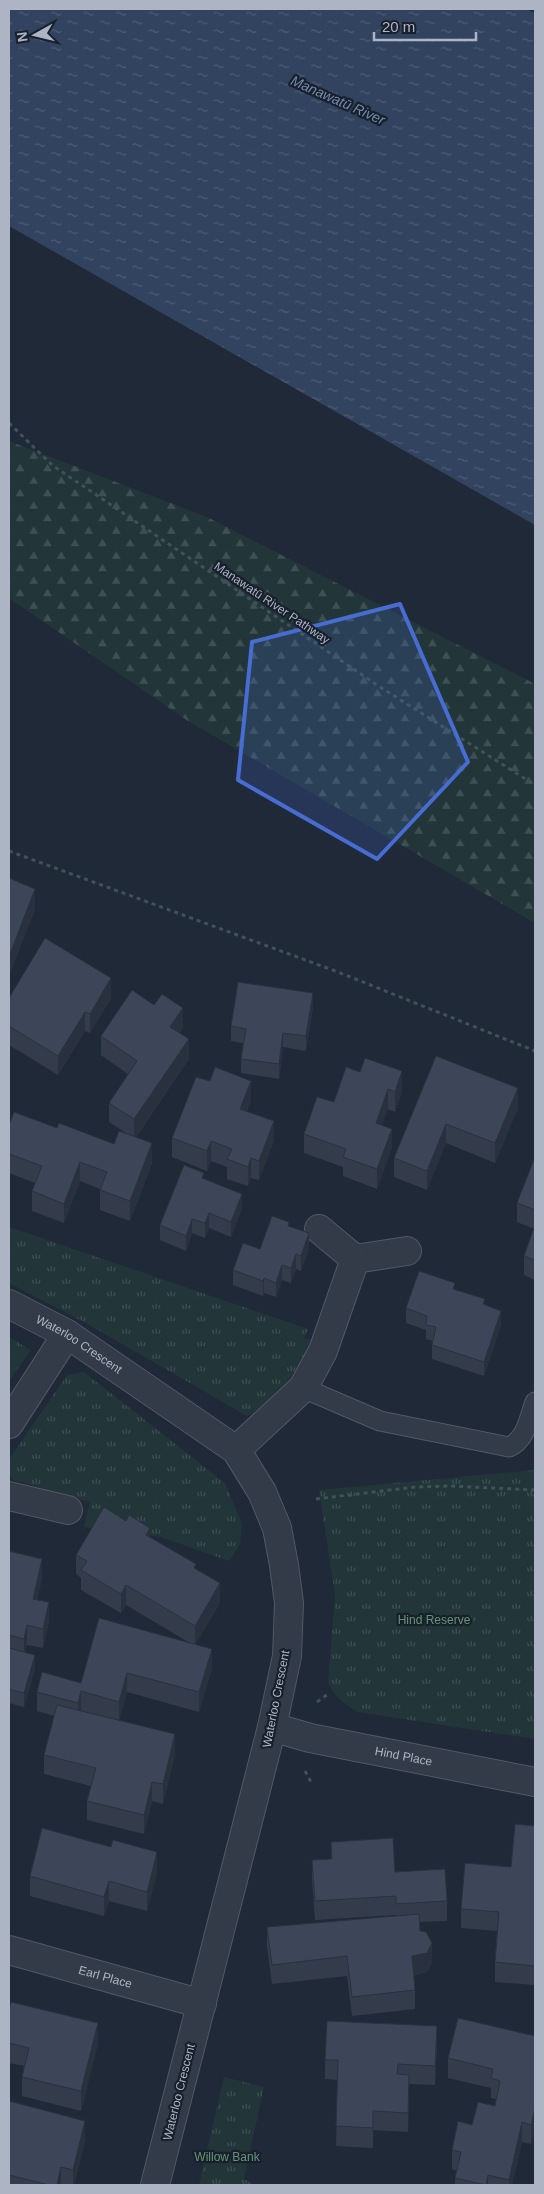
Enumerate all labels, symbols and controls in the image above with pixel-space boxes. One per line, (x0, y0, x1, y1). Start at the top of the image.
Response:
north arrow (10, 10, 60, 60)
scale bar (374, 10, 476, 42)
text: 20 m (382, 18, 415, 35)
text: N (13, 31, 31, 43)
water label: Manawatū River (289, 72, 389, 128)
street label: Manawatū River Pathway (212, 559, 332, 647)
street label: Waterloo Crescent (34, 1312, 125, 1377)
park label: Hind Reserve (398, 1613, 471, 1627)
street label: Waterloo Crescent (260, 1648, 292, 1749)
street label: Hind Place (374, 1744, 434, 1769)
street label: Earl Place (77, 1963, 134, 1991)
street label: Waterloo Crescent (160, 2042, 198, 2142)
park label: Willow Bank (194, 2150, 261, 2164)

